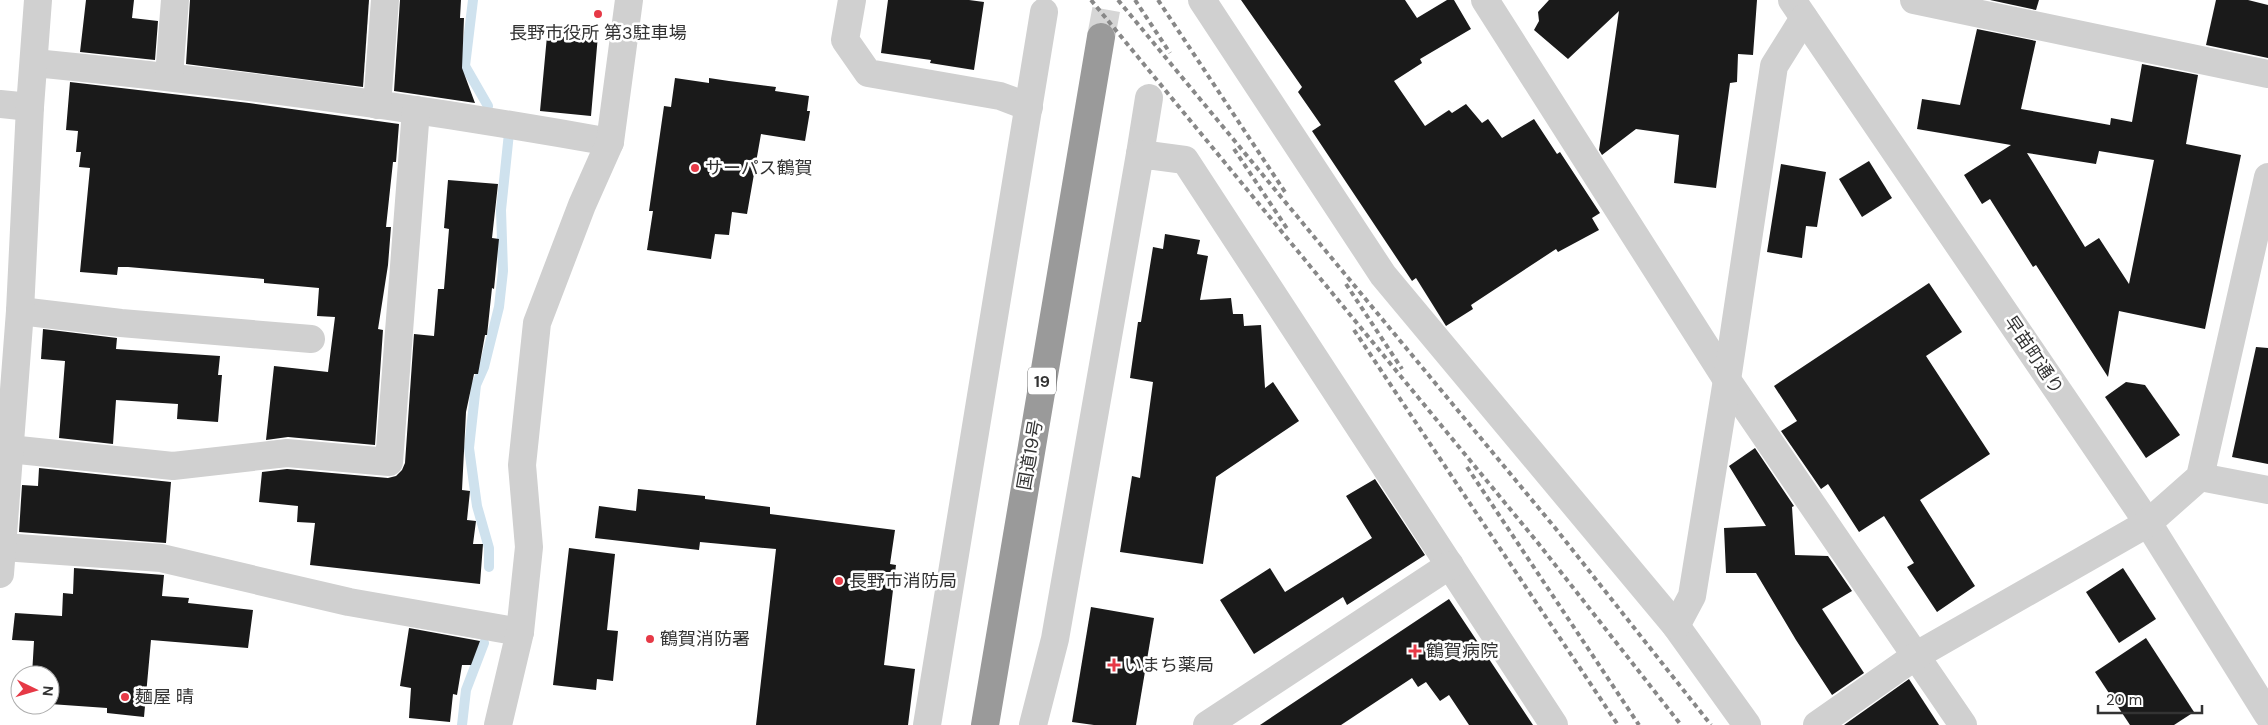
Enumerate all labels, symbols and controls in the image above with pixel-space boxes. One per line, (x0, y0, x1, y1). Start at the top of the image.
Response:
marker: 長野市役所 第3駐車場 (592, 8, 604, 20)
place label: 長野市役所 第3駐車場 (509, 21, 687, 45)
place label: サーパス鶴賀 (705, 156, 813, 180)
marker: サーパス鶴賀 (689, 162, 701, 174)
street label: 早苗町通り (1999, 311, 2069, 399)
road number: 19 (1028, 368, 1056, 394)
street label: 国道19号 (1012, 418, 1048, 492)
place label: 長野市消防局 (849, 569, 957, 593)
marker: 長野市消防局 (833, 575, 845, 587)
place label: 鶴賀消防署 (660, 627, 750, 651)
marker: 鶴賀消防署 (644, 633, 656, 645)
place label: 鶴賀病院 (1426, 639, 1498, 663)
marker: 鶴賀病院 (1408, 644, 1422, 658)
place label: いまち薬局 (1124, 653, 1214, 677)
marker: いまち薬局 (1108, 659, 1120, 671)
north arrow (10, 665, 60, 715)
scale bar (2098, 682, 2202, 714)
text: N (39, 685, 57, 697)
place label: 麺屋 晴 (135, 685, 194, 709)
text: 20 m (2106, 690, 2142, 710)
marker: 麺屋 晴 (119, 691, 131, 703)

